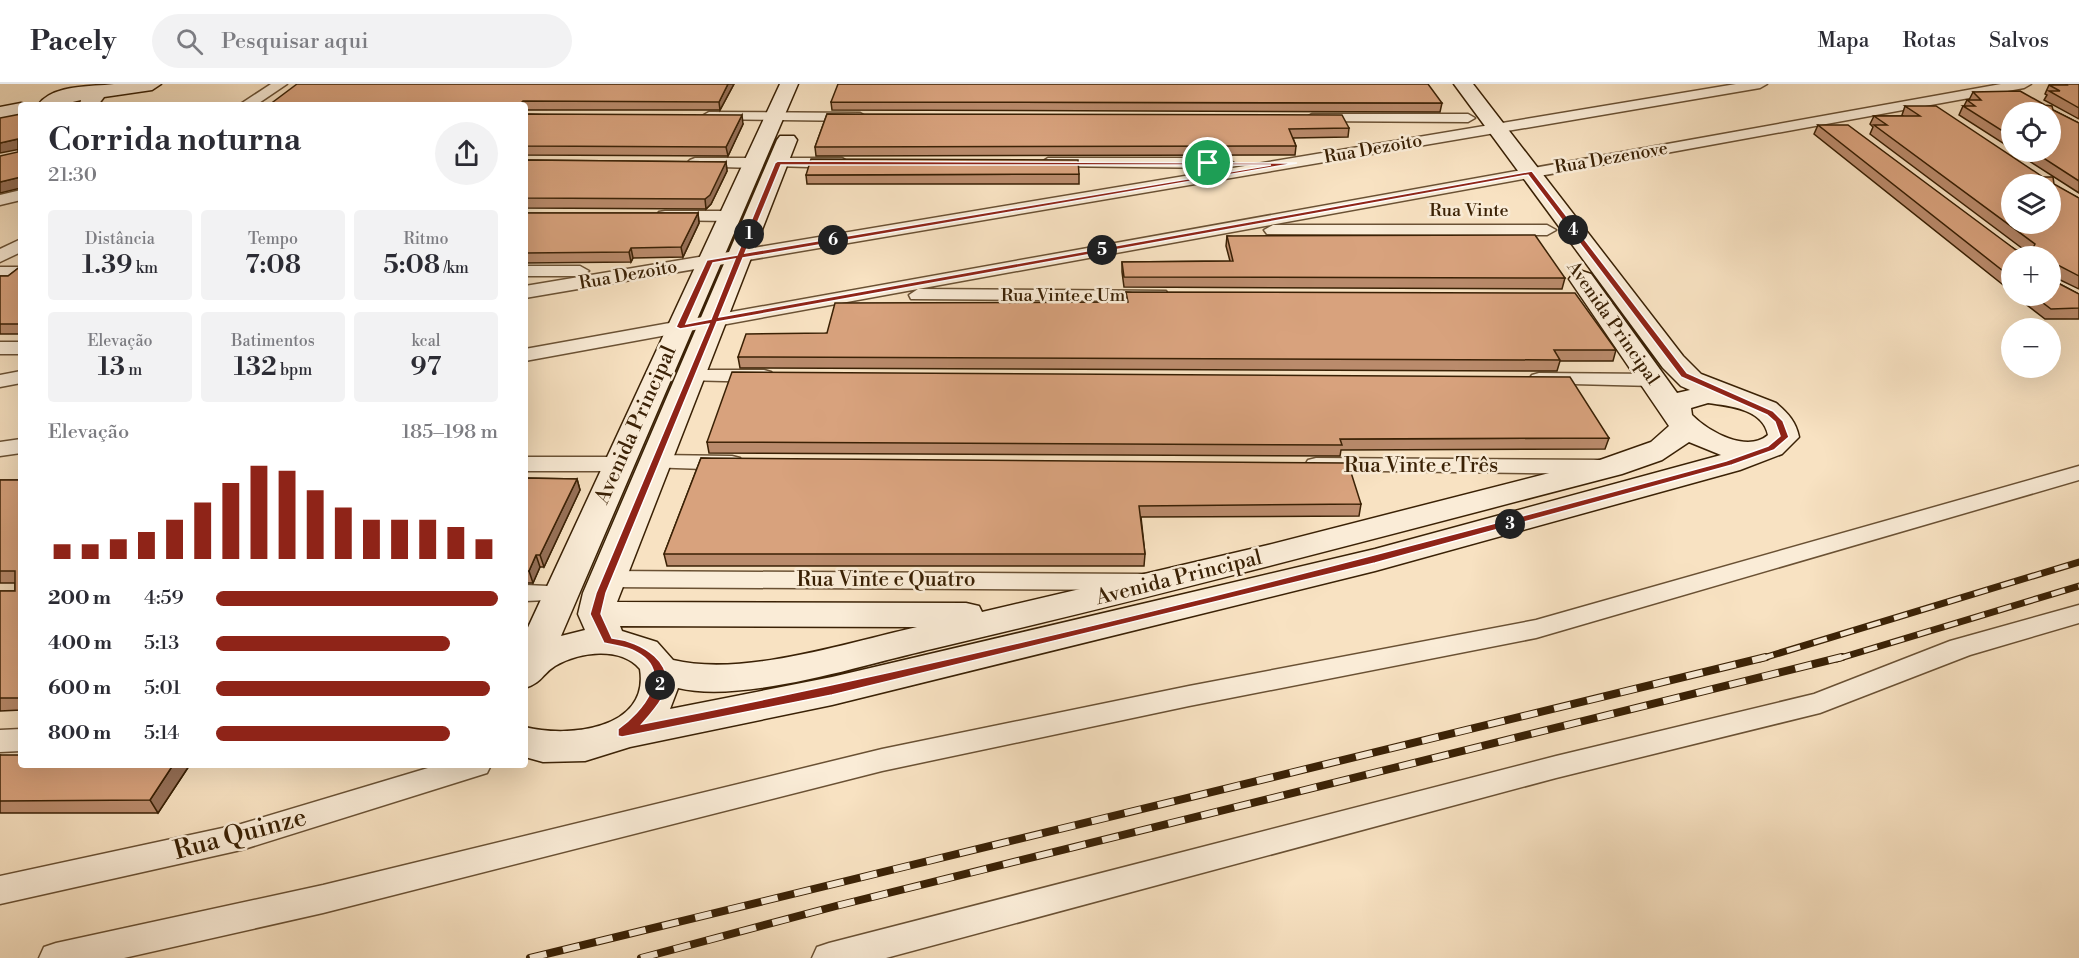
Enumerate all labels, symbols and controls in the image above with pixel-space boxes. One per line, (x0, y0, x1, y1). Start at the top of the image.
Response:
search box (152, 14, 572, 68)
text: Pacely (30, 24, 116, 59)
icon: search (173, 25, 206, 58)
text: Pesquisar aqui (221, 28, 368, 55)
text: Mapa (1817, 28, 1869, 54)
text: Rotas (1902, 28, 1956, 54)
text: Salvos (1989, 28, 2049, 54)
map controls (2001, 102, 2061, 378)
button: locate (2001, 102, 2061, 162)
text: Corrida noturna (48, 120, 301, 161)
button: share (435, 122, 498, 185)
street label: Rua Dezoito (1322, 129, 1424, 169)
pin (1182, 137, 1233, 188)
street label: Rua Dezenove (1553, 137, 1669, 179)
icon: arrive (1191, 146, 1224, 179)
text: 21:30 (48, 163, 97, 188)
button: layers (2001, 174, 2061, 234)
street label: Rua Vinte (1429, 199, 1509, 222)
pin: 4 (1558, 215, 1588, 245)
pin: 1 (734, 219, 764, 249)
text: 4 (1568, 220, 1578, 240)
text: 1 (745, 224, 753, 244)
pin: 6 (818, 225, 848, 255)
text: Distância (85, 229, 155, 249)
text: Tempo (248, 229, 298, 249)
text: Ritmo (404, 229, 448, 249)
text: 6 (828, 230, 838, 250)
pin: 5 (1087, 235, 1117, 265)
text: 5 (1097, 240, 1107, 260)
button: + (2001, 246, 2061, 306)
text: 1.39 (82, 249, 132, 281)
text: 7:08 (245, 249, 301, 281)
text: 5:08 (383, 249, 440, 281)
street label: Rua Dezoito (577, 255, 679, 295)
street label: Avenida Principal (1561, 256, 1665, 390)
text: km (132, 258, 158, 278)
text: /km (440, 258, 469, 278)
street label: Rua Vinte e Um (1001, 284, 1125, 307)
button: − (2001, 318, 2061, 378)
text: Elevação (88, 331, 152, 351)
text: Batimentos (231, 331, 315, 351)
text: kcal (411, 331, 441, 351)
street label: Avenida Principal (589, 342, 683, 509)
text: 13 (98, 351, 125, 383)
text: 132 (234, 351, 277, 383)
text: 97 (411, 351, 441, 383)
text: m (125, 360, 142, 380)
text: bpm (277, 360, 312, 380)
text: Elevação (48, 420, 129, 445)
text: 185–198 m (402, 420, 498, 445)
street label: Rua Vinte e Três (1344, 453, 1498, 479)
pin: 3 (1495, 509, 1525, 539)
text: 3 (1505, 514, 1515, 534)
street label: Avenida Principal (1092, 545, 1265, 611)
street label: Rua Vinte e Quatro (797, 567, 975, 593)
text: 200 m (48, 586, 111, 611)
text: 4:59 (144, 586, 184, 611)
text: 400 m (48, 631, 112, 656)
text: 5:13 (144, 631, 179, 656)
pin: 2 (645, 670, 675, 700)
text: 2 (655, 675, 665, 695)
text: 600 m (48, 676, 111, 701)
text: 5:01 (144, 676, 181, 701)
text: 800 m (48, 721, 111, 746)
text: 5:14 (144, 721, 179, 746)
street label: Rua Quinze (170, 801, 310, 867)

